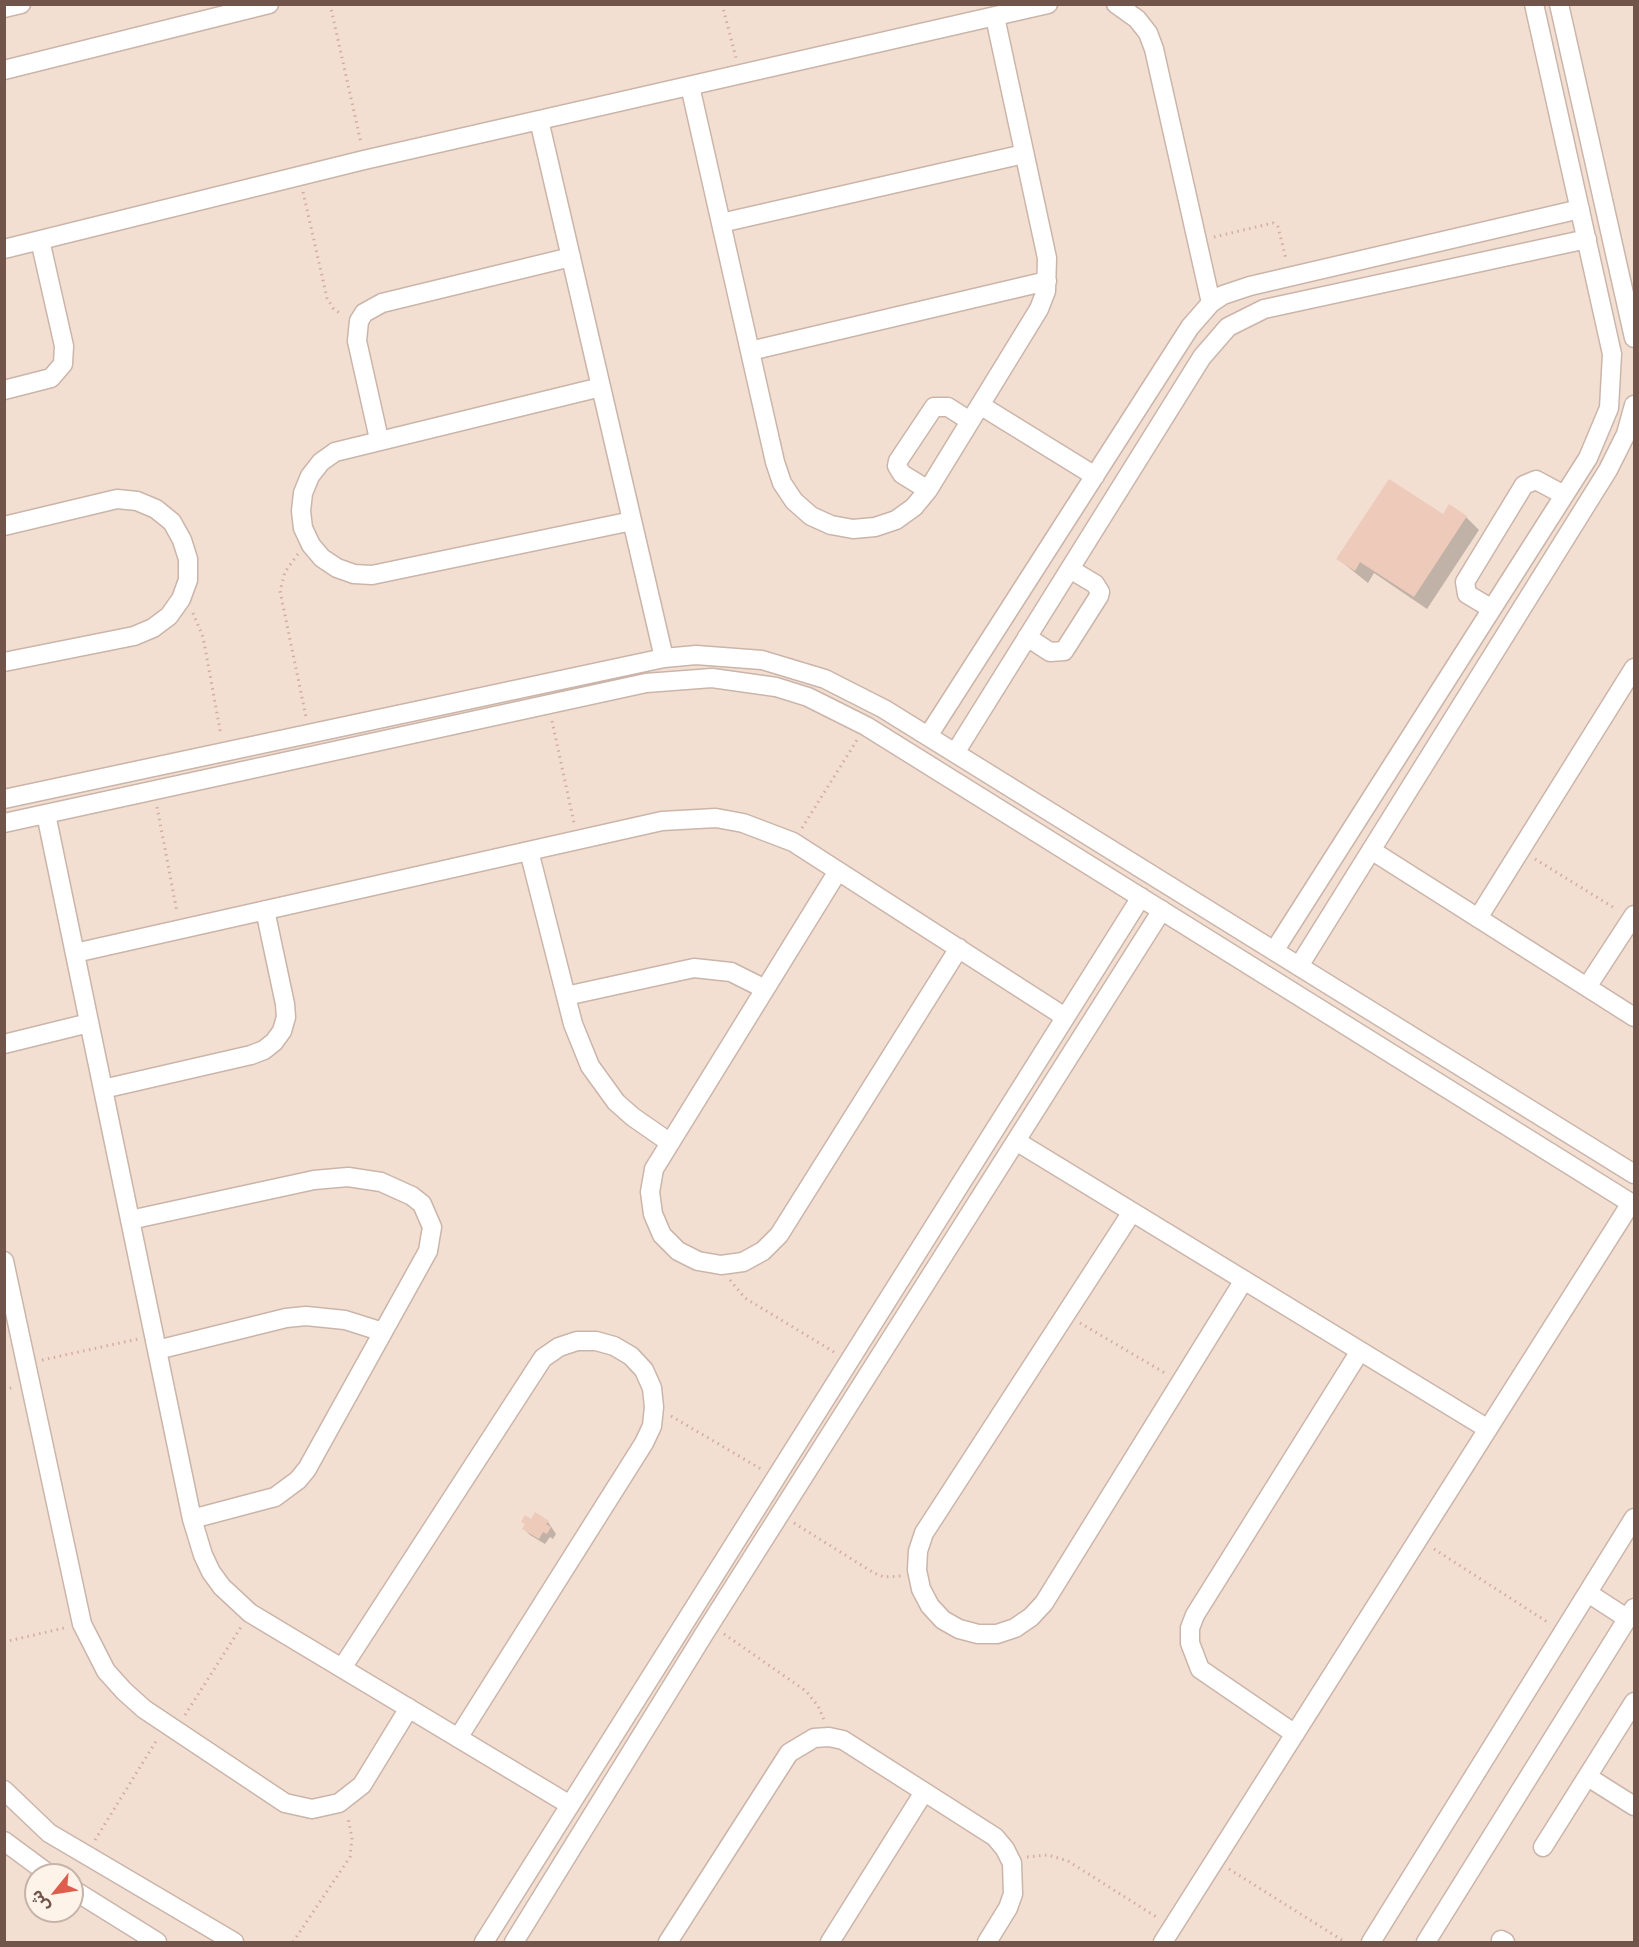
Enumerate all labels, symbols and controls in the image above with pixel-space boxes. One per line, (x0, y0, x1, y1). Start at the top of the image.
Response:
north arrow (24, 1863, 84, 1923)
text: ش (26, 1887, 53, 1915)

